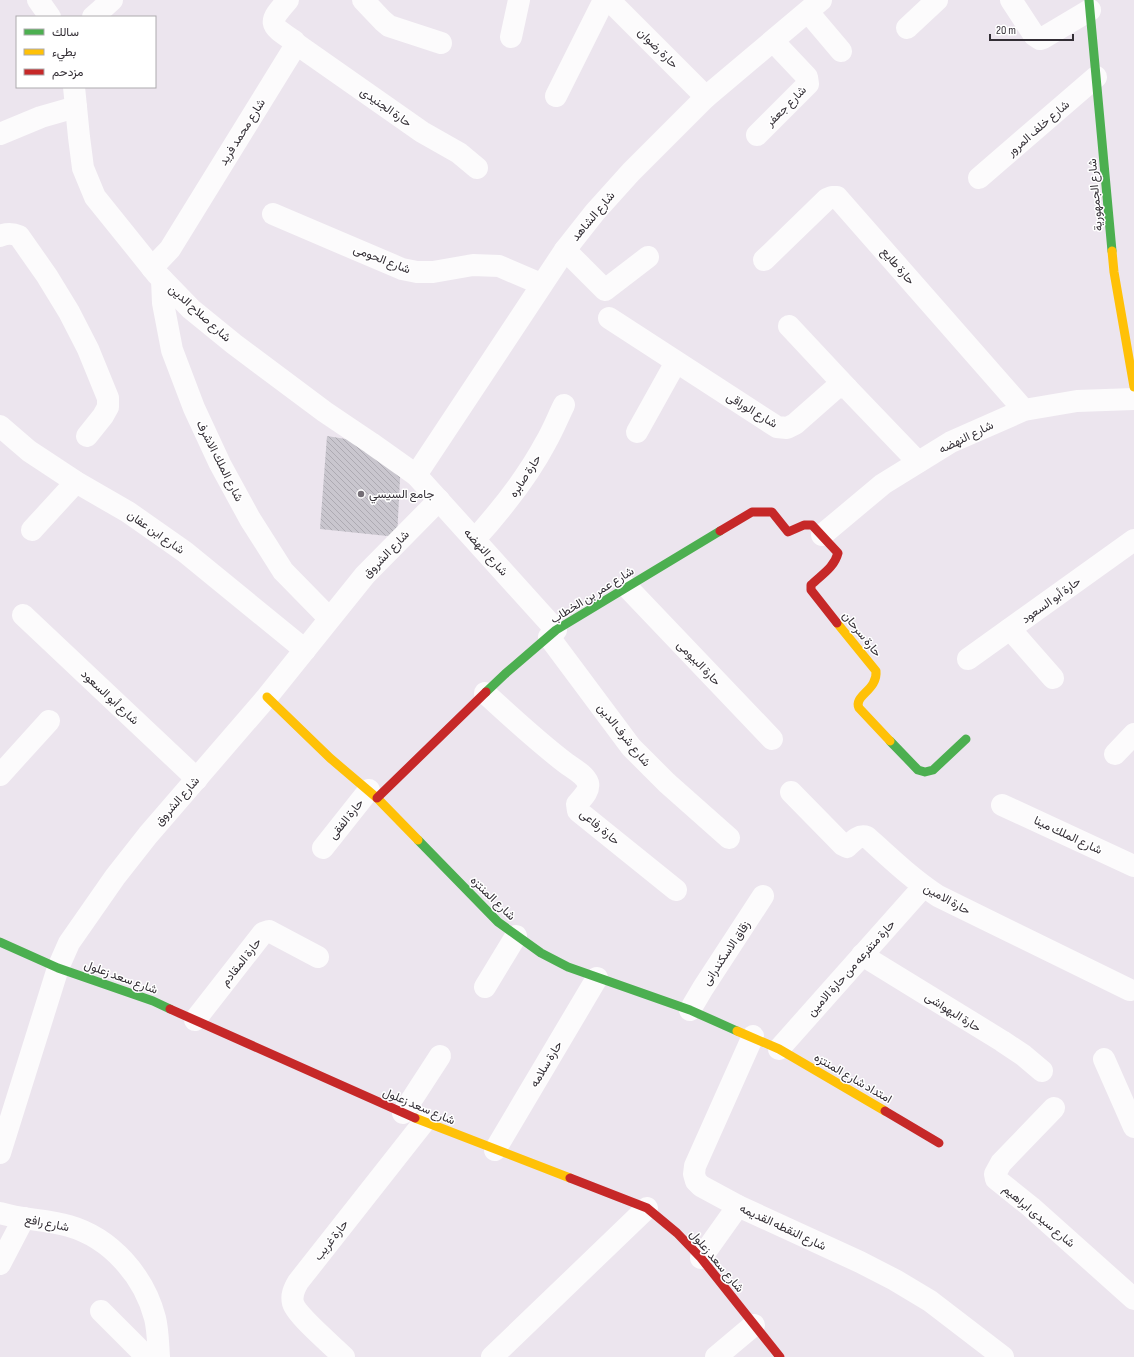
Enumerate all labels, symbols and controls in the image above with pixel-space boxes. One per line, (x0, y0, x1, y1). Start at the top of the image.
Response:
legend (16, 16, 156, 88)
scale bar (990, 16, 1073, 42)
text: 20 m (996, 23, 1016, 38)
text: سالك (52, 25, 79, 40)
street label: حارة رضوان (634, 25, 681, 72)
text: بطيء (52, 45, 76, 62)
text: مزدحم (52, 65, 83, 80)
street label: شارع جعفر (762, 83, 811, 131)
street label: حارة الجنيدى (357, 84, 414, 131)
street label: شارع محمد فريد (216, 96, 270, 169)
street label: شارع خلف المرور (1003, 97, 1073, 161)
street label: شارع الجمهورية (1085, 158, 1107, 232)
street label: شارع الشاهد (568, 188, 619, 245)
street label: شارع الحومى (351, 242, 413, 278)
street label: حارة طايع (877, 245, 918, 289)
street label: شارع صلاح الدين (165, 281, 234, 346)
street label: شارع الوراقى (723, 389, 780, 432)
street label: شارع الملك الاشرف (192, 418, 246, 505)
street label: شارع النهضه (936, 418, 996, 458)
street label: حارة صابره (506, 452, 545, 500)
place label: جامع السيسي (369, 487, 434, 504)
marker: جامع السيسي (356, 489, 366, 499)
street label: شارع ابن عفان (124, 507, 187, 558)
street label: شارع النهضه (460, 525, 511, 580)
street label: شارع الشروق (360, 527, 413, 582)
street label: شارع عمر بن الخطاب (548, 564, 637, 628)
street label: حارة أبو السعود (1019, 574, 1084, 627)
street label: حارة سرحان (839, 608, 885, 660)
street label: حارة البيومى (673, 638, 724, 689)
street label: شارع أبو السعود (77, 667, 142, 729)
street label: شارع شرف الدين (593, 701, 654, 771)
street label: شارع الشروق (152, 774, 204, 830)
street label: حارة الفقى (326, 796, 367, 843)
street label: حارة رفاعى (577, 806, 623, 848)
street label: شارع الملك مينا (1031, 813, 1104, 859)
street label: شارع المنتزه (466, 873, 518, 924)
street label: حارة الامين (921, 880, 973, 918)
street label: حارة متفرعه من حارة الامين (804, 917, 899, 1020)
street label: زقاق الاسكندرانى (699, 918, 754, 989)
street label: حارة المقادم (218, 935, 265, 989)
street label: شارع سعد زعلول (82, 957, 160, 999)
street label: حارة البهواشى (922, 989, 984, 1036)
street label: حارة سلامه (527, 1038, 566, 1090)
street label: امتداد شارع المنتزه (811, 1050, 894, 1108)
street label: شارع سعد زعلول (380, 1085, 457, 1129)
street label: شارع سيدى ابراهيم (999, 1182, 1078, 1252)
street label: شارع النقطه القديمه (737, 1201, 829, 1255)
street label: شارع رافع (23, 1212, 70, 1236)
street label: حارة غريب (311, 1217, 352, 1264)
street label: شارع سعد زعلول (685, 1227, 747, 1296)

